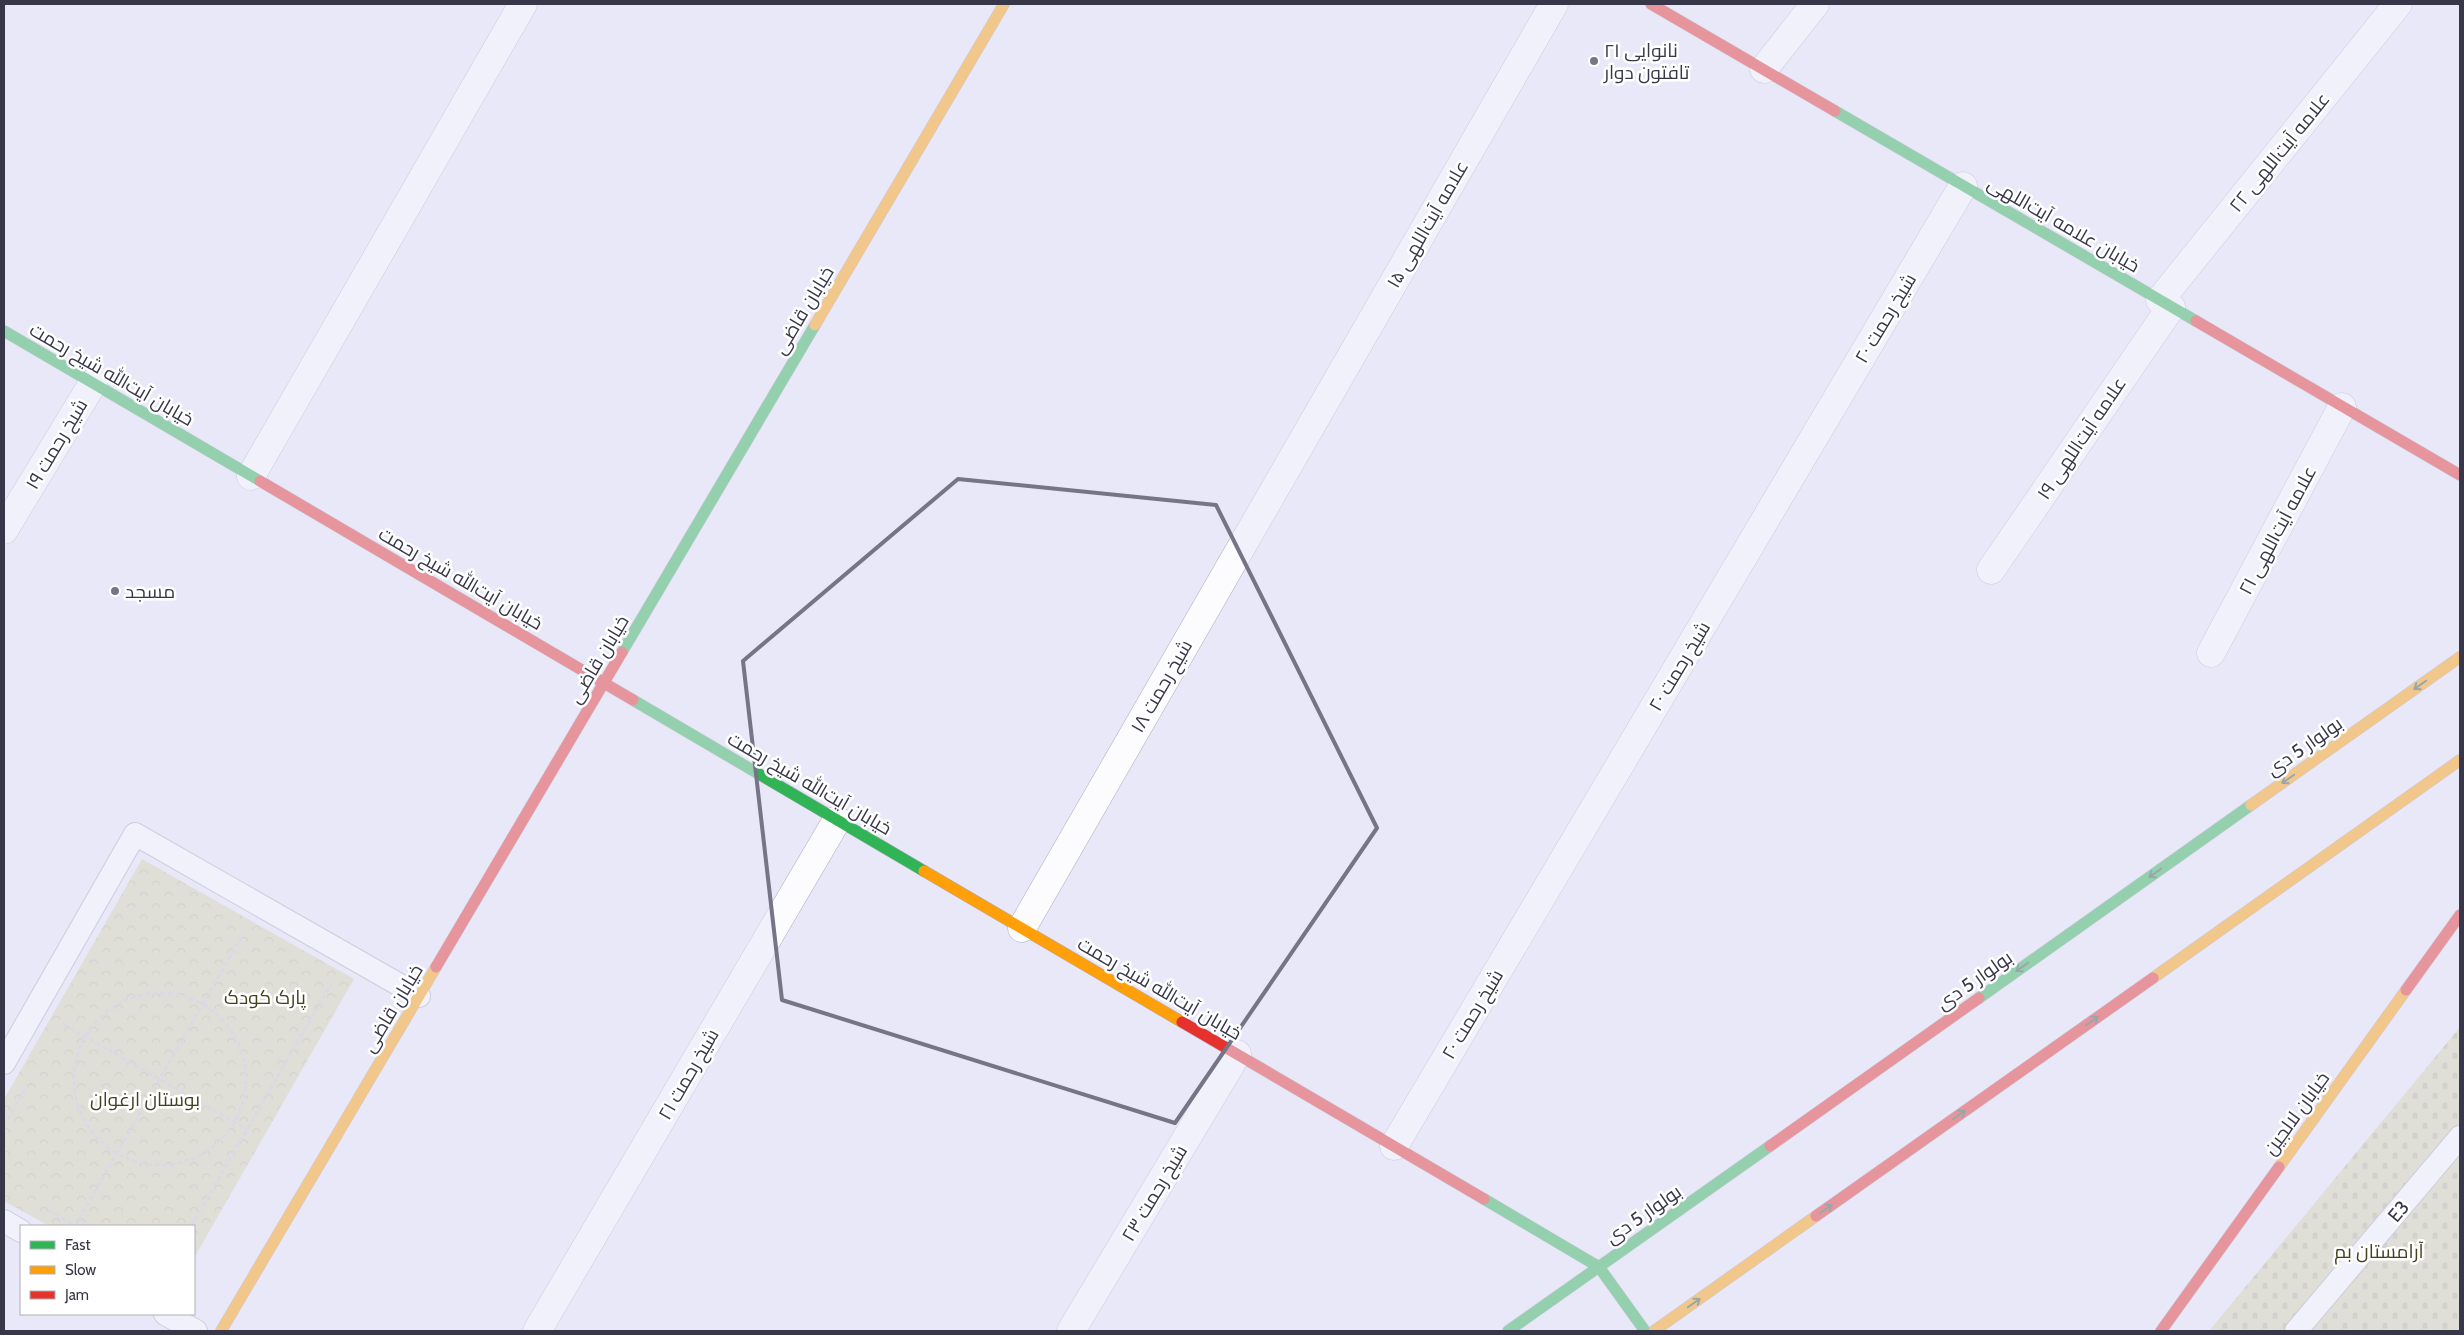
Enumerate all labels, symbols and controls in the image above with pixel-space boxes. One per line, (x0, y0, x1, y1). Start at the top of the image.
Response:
place label: نانوایی ۲۱ تافتون دوار (1603, 39, 1689, 84)
marker: نانوایی ۲۱ تافتون دوار (1588, 55, 1600, 67)
street label: علامه آیت‌اللهی ۲۲ (2224, 88, 2335, 217)
street label: علامه آیت‌اللهی ۱۵ (1382, 156, 1473, 292)
street label: خیابان علامه آیت‌اللهی (1984, 171, 2144, 277)
street label: خیابان قاضی (768, 262, 839, 359)
street label: شیخ رحمت ۲۰ (1850, 269, 1923, 368)
street label: خیابان آیت‌الله شیخ رحمت (25, 317, 198, 433)
street label: علامه آیت‌اللهی ۱۹ (2032, 373, 2131, 504)
street label: شیخ رحمت ۱۹ (20, 395, 94, 495)
street label: علامه آیت‌اللهی ۲۱ (2234, 462, 2321, 599)
street label: خیابان آیت‌الله شیخ رحمت (374, 521, 547, 637)
place label: مسجد (125, 580, 175, 603)
marker: مسجد (109, 585, 121, 597)
street label: خیابان قاضی (563, 611, 634, 708)
street label: شیخ رحمت ۲۰ (1644, 617, 1717, 716)
street label: شیخ رحمت ۱۸ (1126, 636, 1199, 738)
one-way arrow (2414, 680, 2428, 690)
street label: بولوار 5 دی (2262, 712, 2347, 781)
street label: خیابان آیت‌الله شیخ رحمت (723, 726, 896, 842)
one-way arrow (2281, 774, 2295, 784)
one-way arrow (2148, 868, 2162, 878)
street label: خیابان آیت‌الله شیخ رحمت (1073, 931, 1246, 1047)
street label: بولوار 5 دی (1932, 946, 2017, 1015)
street label: خیابان قاضی (357, 960, 428, 1057)
one-way arrow (2016, 962, 2030, 972)
street label: شیخ رحمت ۲۰ (1437, 965, 1510, 1064)
park label: پارک کودک (224, 986, 306, 1010)
one-way arrow (2085, 1016, 2099, 1026)
street label: شیخ رحمت ۲۱ (653, 1025, 726, 1125)
street label: خیابان لالجین (2259, 1067, 2334, 1159)
park label: بوستان ارغوان (90, 1088, 200, 1111)
one-way arrow (1952, 1110, 1966, 1120)
street label: شیخ رحمت ۲۳ (1117, 1141, 1194, 1247)
street label: بولوار 5 دی (1601, 1180, 1686, 1249)
street label: E3 (2383, 1196, 2414, 1227)
one-way arrow (1819, 1204, 1833, 1214)
legend (20, 1225, 195, 1315)
text: Fast (65, 1236, 90, 1254)
park label: آرامستان بم (2334, 1240, 2424, 1265)
text: Slow (65, 1261, 96, 1279)
text: Jam (64, 1286, 89, 1304)
one-way arrow (1687, 1298, 1701, 1308)

